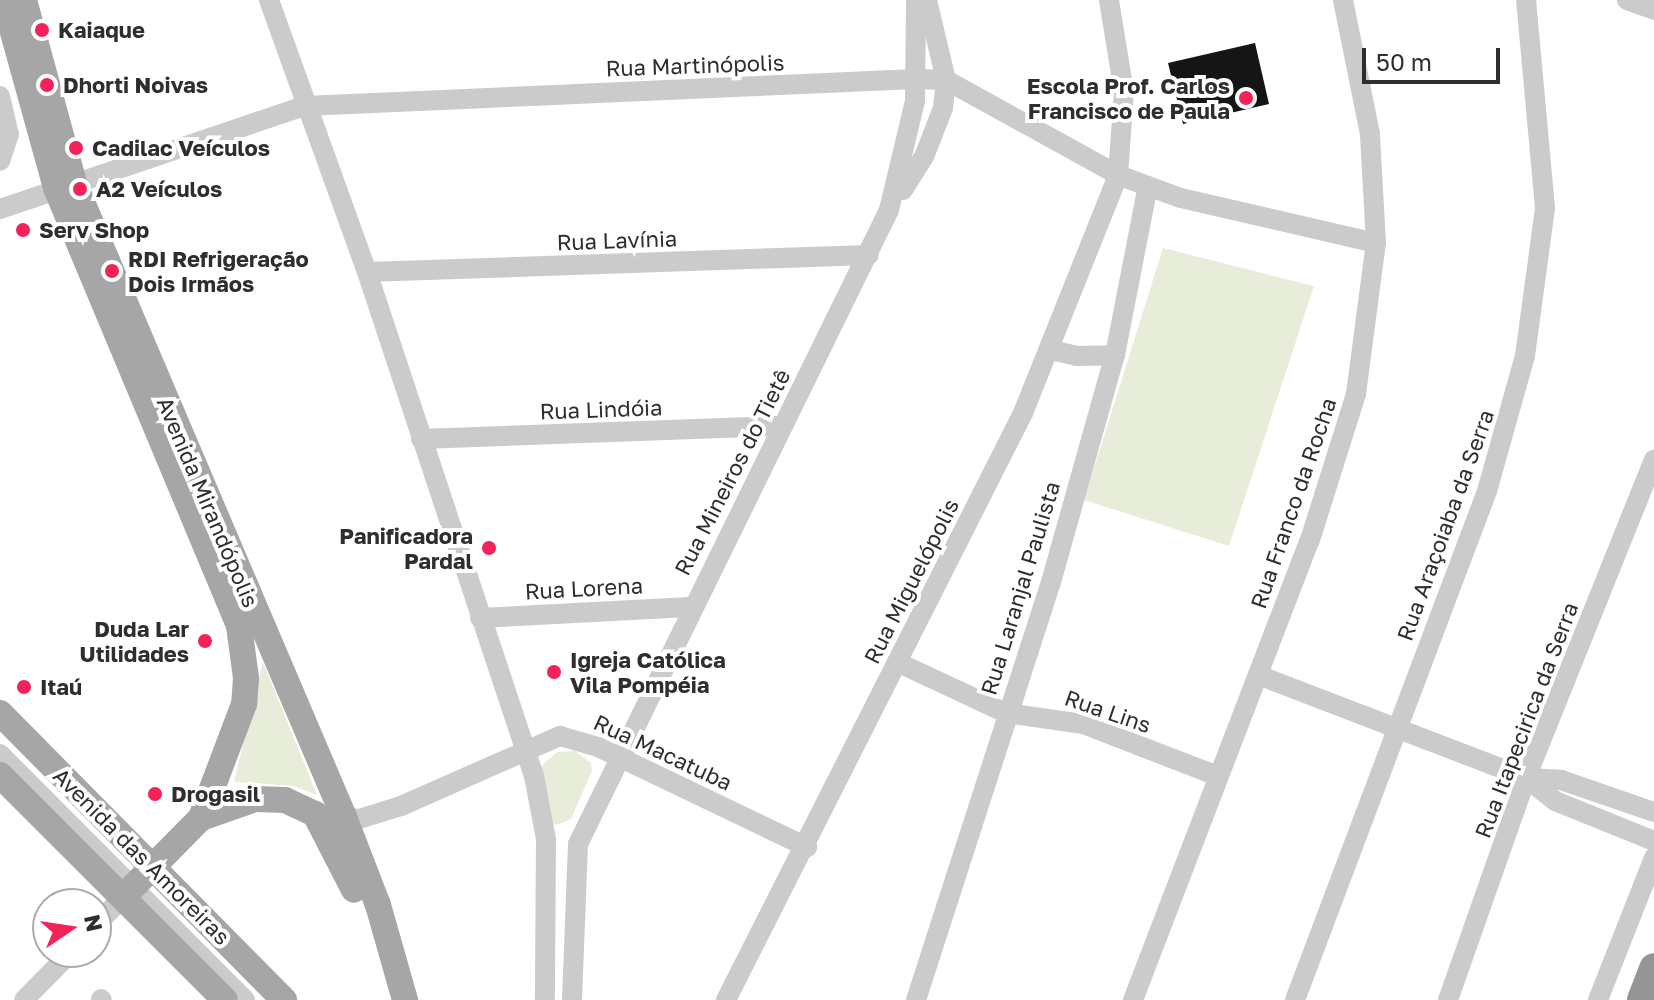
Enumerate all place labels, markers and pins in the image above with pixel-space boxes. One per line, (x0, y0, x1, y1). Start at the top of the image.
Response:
place label: Kaiaque (58, 17, 145, 43)
marker: Kaiaque (33, 21, 51, 39)
place label: Dhorti Noivas (63, 72, 208, 98)
place label: Escola Prof. Carlos Francisco de Paula (1027, 72, 1230, 124)
marker: Dhorti Noivas (38, 76, 56, 94)
marker: Escola Prof. Carlos Francisco de Paula (1237, 89, 1255, 107)
place label: Cadilac Veículos (92, 135, 270, 161)
marker: Cadilac Veículos (67, 139, 85, 157)
place label: A2 Veículos (96, 176, 222, 202)
marker: A2 Veículos (71, 180, 89, 198)
place label: Serv Shop (39, 217, 149, 243)
marker: Serv Shop (14, 221, 32, 239)
place label: RDI Refrigeração Dois Irmãos (128, 245, 309, 296)
marker: RDI Refrigeração Dois Irmãos (103, 262, 121, 280)
place label: Panificadora Pardal (339, 522, 473, 574)
marker: Panificadora Pardal (480, 539, 498, 557)
place label: Duda Lar Utilidades (80, 615, 189, 666)
marker: Duda Lar Utilidades (196, 632, 214, 650)
place label: Igreja Católica Vila Pompéia (570, 646, 726, 698)
marker: Igreja Católica Vila Pompéia (545, 663, 563, 681)
place label: Itaú (40, 674, 82, 700)
marker: Itaú (15, 678, 33, 696)
place label: Drogasil (171, 781, 260, 807)
marker: Drogasil (146, 785, 164, 803)

